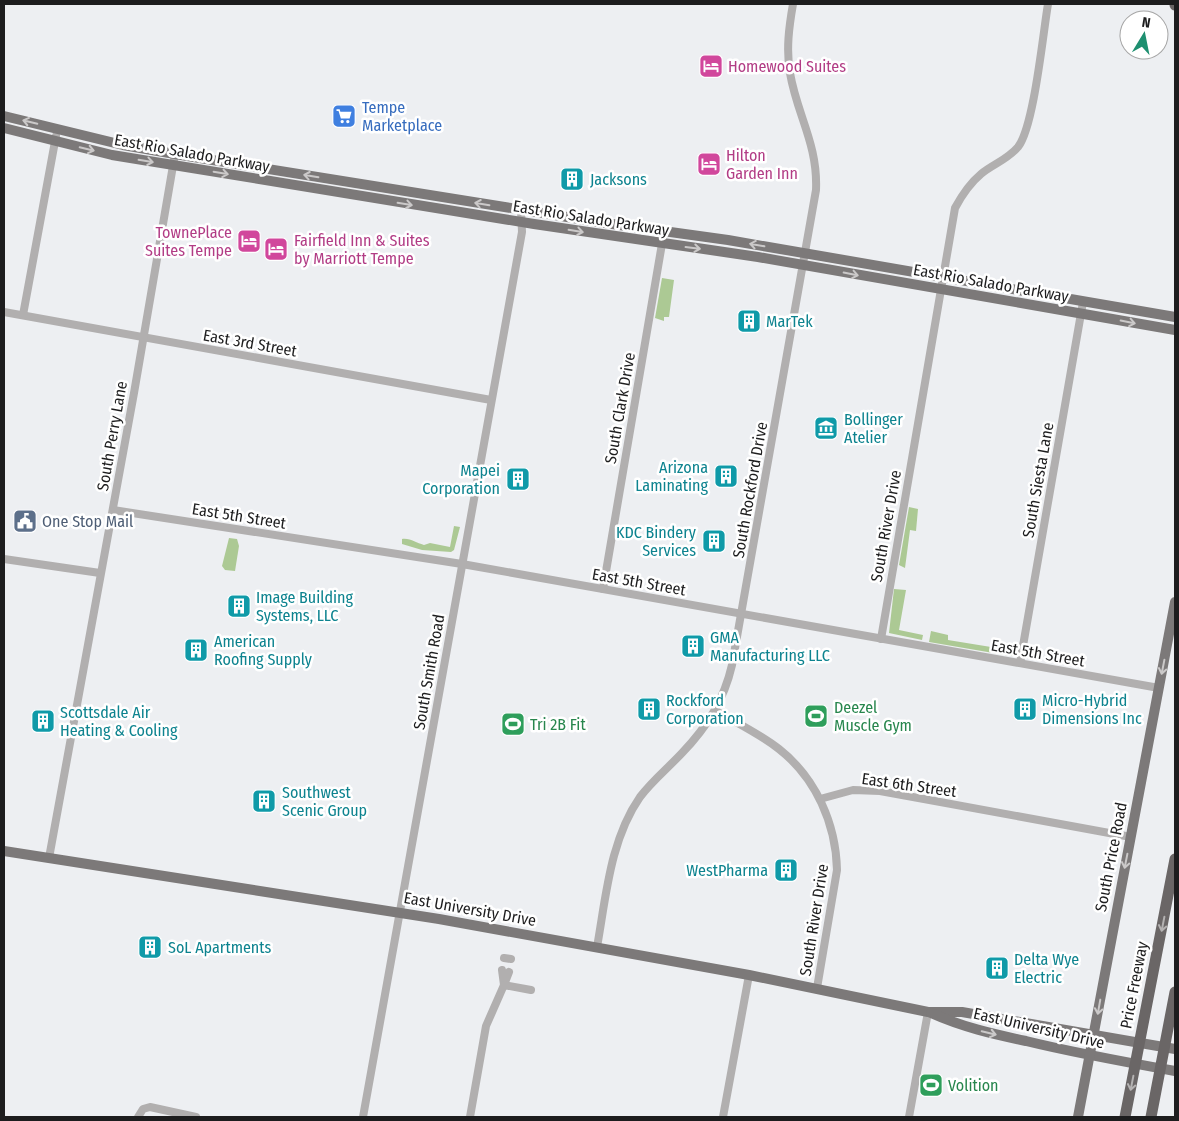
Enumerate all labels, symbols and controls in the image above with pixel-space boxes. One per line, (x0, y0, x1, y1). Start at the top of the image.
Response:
north arrow (1119, 10, 1169, 60)
text: N (1141, 14, 1152, 32)
hotel icon: Homewood Suites (698, 53, 724, 79)
place label: Homewood Suites (728, 57, 846, 76)
place label: Tempe Marketplace (362, 98, 442, 135)
supermarket icon: Tempe Marketplace (331, 103, 357, 129)
one-way arrow (23, 117, 39, 126)
street label: East Rio Salado Parkway (113, 130, 272, 176)
one-way arrow (79, 145, 95, 154)
place label: Hilton Garden Inn (726, 146, 798, 183)
hotel icon: Hilton Garden Inn (696, 151, 722, 177)
one-way arrow (138, 156, 154, 166)
building icon: Jacksons (559, 166, 585, 192)
one-way arrow (213, 169, 229, 179)
one-way arrow (303, 170, 319, 180)
place label: Jacksons (590, 170, 647, 189)
street label: East Rio Salado Parkway (512, 196, 671, 240)
one-way arrow (475, 198, 491, 208)
one-way arrow (397, 199, 413, 209)
place label: TownePlace Suites Tempe (145, 223, 232, 260)
one-way arrow (567, 226, 583, 236)
hotel icon: TownePlace Suites Tempe (236, 228, 262, 254)
place label: Fairfield Inn & Suites by Marriott Tempe (294, 231, 430, 268)
hotel icon: Fairfield Inn & Suites by Marriott Tempe (263, 236, 289, 262)
one-way arrow (750, 240, 766, 250)
one-way arrow (685, 243, 701, 253)
street label: East Rio Salado Parkway (912, 260, 1071, 306)
one-way arrow (842, 269, 858, 279)
building icon: MarTek (736, 308, 762, 334)
place label: MarTek (766, 312, 813, 331)
one-way arrow (1120, 317, 1136, 327)
street label: East 3rd Street (202, 325, 299, 361)
street label: South Clark Drive (601, 351, 639, 465)
street label: South Perry Lane (93, 380, 131, 492)
place label: Bollinger Atelier (844, 410, 903, 447)
museum icon: Bollinger Atelier (813, 415, 839, 441)
street label: South Rockford Drive (729, 420, 771, 560)
street label: South Siesta Lane (1019, 421, 1058, 539)
place label: Arizona Laminating (635, 458, 708, 495)
place label: Mapei Corporation (422, 461, 500, 498)
building icon: Arizona Laminating (713, 463, 739, 489)
building icon: Mapei Corporation (505, 466, 531, 492)
street label: South River Drive (867, 469, 905, 583)
street label: East 5th Street (191, 499, 288, 533)
public building icon: One Stop Mail (12, 508, 38, 534)
place label: One Stop Mail (42, 512, 133, 531)
place label: KDC Bindery Services (616, 523, 697, 560)
building icon: KDC Bindery Services (701, 528, 727, 554)
street label: East 5th Street (591, 564, 688, 600)
place label: Image Building Systems, LLC (256, 588, 353, 625)
building icon: Image Building Systems, LLC (226, 593, 252, 619)
street label: South Smith Road (409, 613, 449, 731)
place label: GMA Manufacturing LLC (710, 628, 830, 665)
place label: American Roofing Supply (214, 632, 313, 669)
building icon: GMA Manufacturing LLC (680, 633, 706, 659)
street label: East 5th Street (990, 635, 1087, 671)
building icon: American Roofing Supply (183, 637, 209, 663)
one-way arrow (1157, 658, 1167, 674)
place label: Rockford Corporation (666, 691, 744, 728)
place label: Micro-Hybrid Dimensions Inc (1042, 691, 1142, 728)
building icon: Rockford Corporation (636, 696, 662, 722)
building icon: Micro-Hybrid Dimensions Inc (1012, 696, 1038, 722)
place label: Deezel Muscle Gym (834, 698, 912, 735)
place label: Scottsdale Air Heating & Cooling (60, 703, 178, 740)
sports icon: Deezel Muscle Gym (803, 703, 829, 729)
building icon: Scottsdale Air Heating & Cooling (30, 708, 56, 734)
sports icon: Tri 2B Fit (500, 711, 526, 737)
place label: Tri 2B Fit (530, 715, 586, 734)
street label: East 6th Street (860, 769, 958, 801)
place label: Southwest Scenic Group (282, 783, 367, 820)
building icon: Southwest Scenic Group (251, 788, 277, 814)
street label: South Price Road (1091, 801, 1131, 913)
one-way arrow (1121, 852, 1130, 868)
building icon: WestPharma (773, 857, 799, 883)
place label: WestPharma (686, 861, 768, 880)
street label: South River Drive (796, 863, 832, 977)
street label: East University Drive (402, 888, 538, 930)
one-way arrow (1157, 915, 1167, 931)
building icon: SoL Apartments (137, 934, 163, 960)
place label: SoL Apartments (168, 938, 272, 957)
street label: Price Freeway (1116, 939, 1152, 1030)
place label: Delta Wye Electric (1014, 950, 1079, 987)
building icon: Delta Wye Electric (984, 955, 1010, 981)
one-way arrow (1093, 998, 1103, 1014)
street label: East University Drive (972, 1004, 1106, 1052)
one-way arrow (981, 1029, 997, 1038)
sports icon: Volition (918, 1072, 944, 1098)
one-way arrow (1126, 1075, 1136, 1091)
place label: Volition (948, 1076, 999, 1095)

